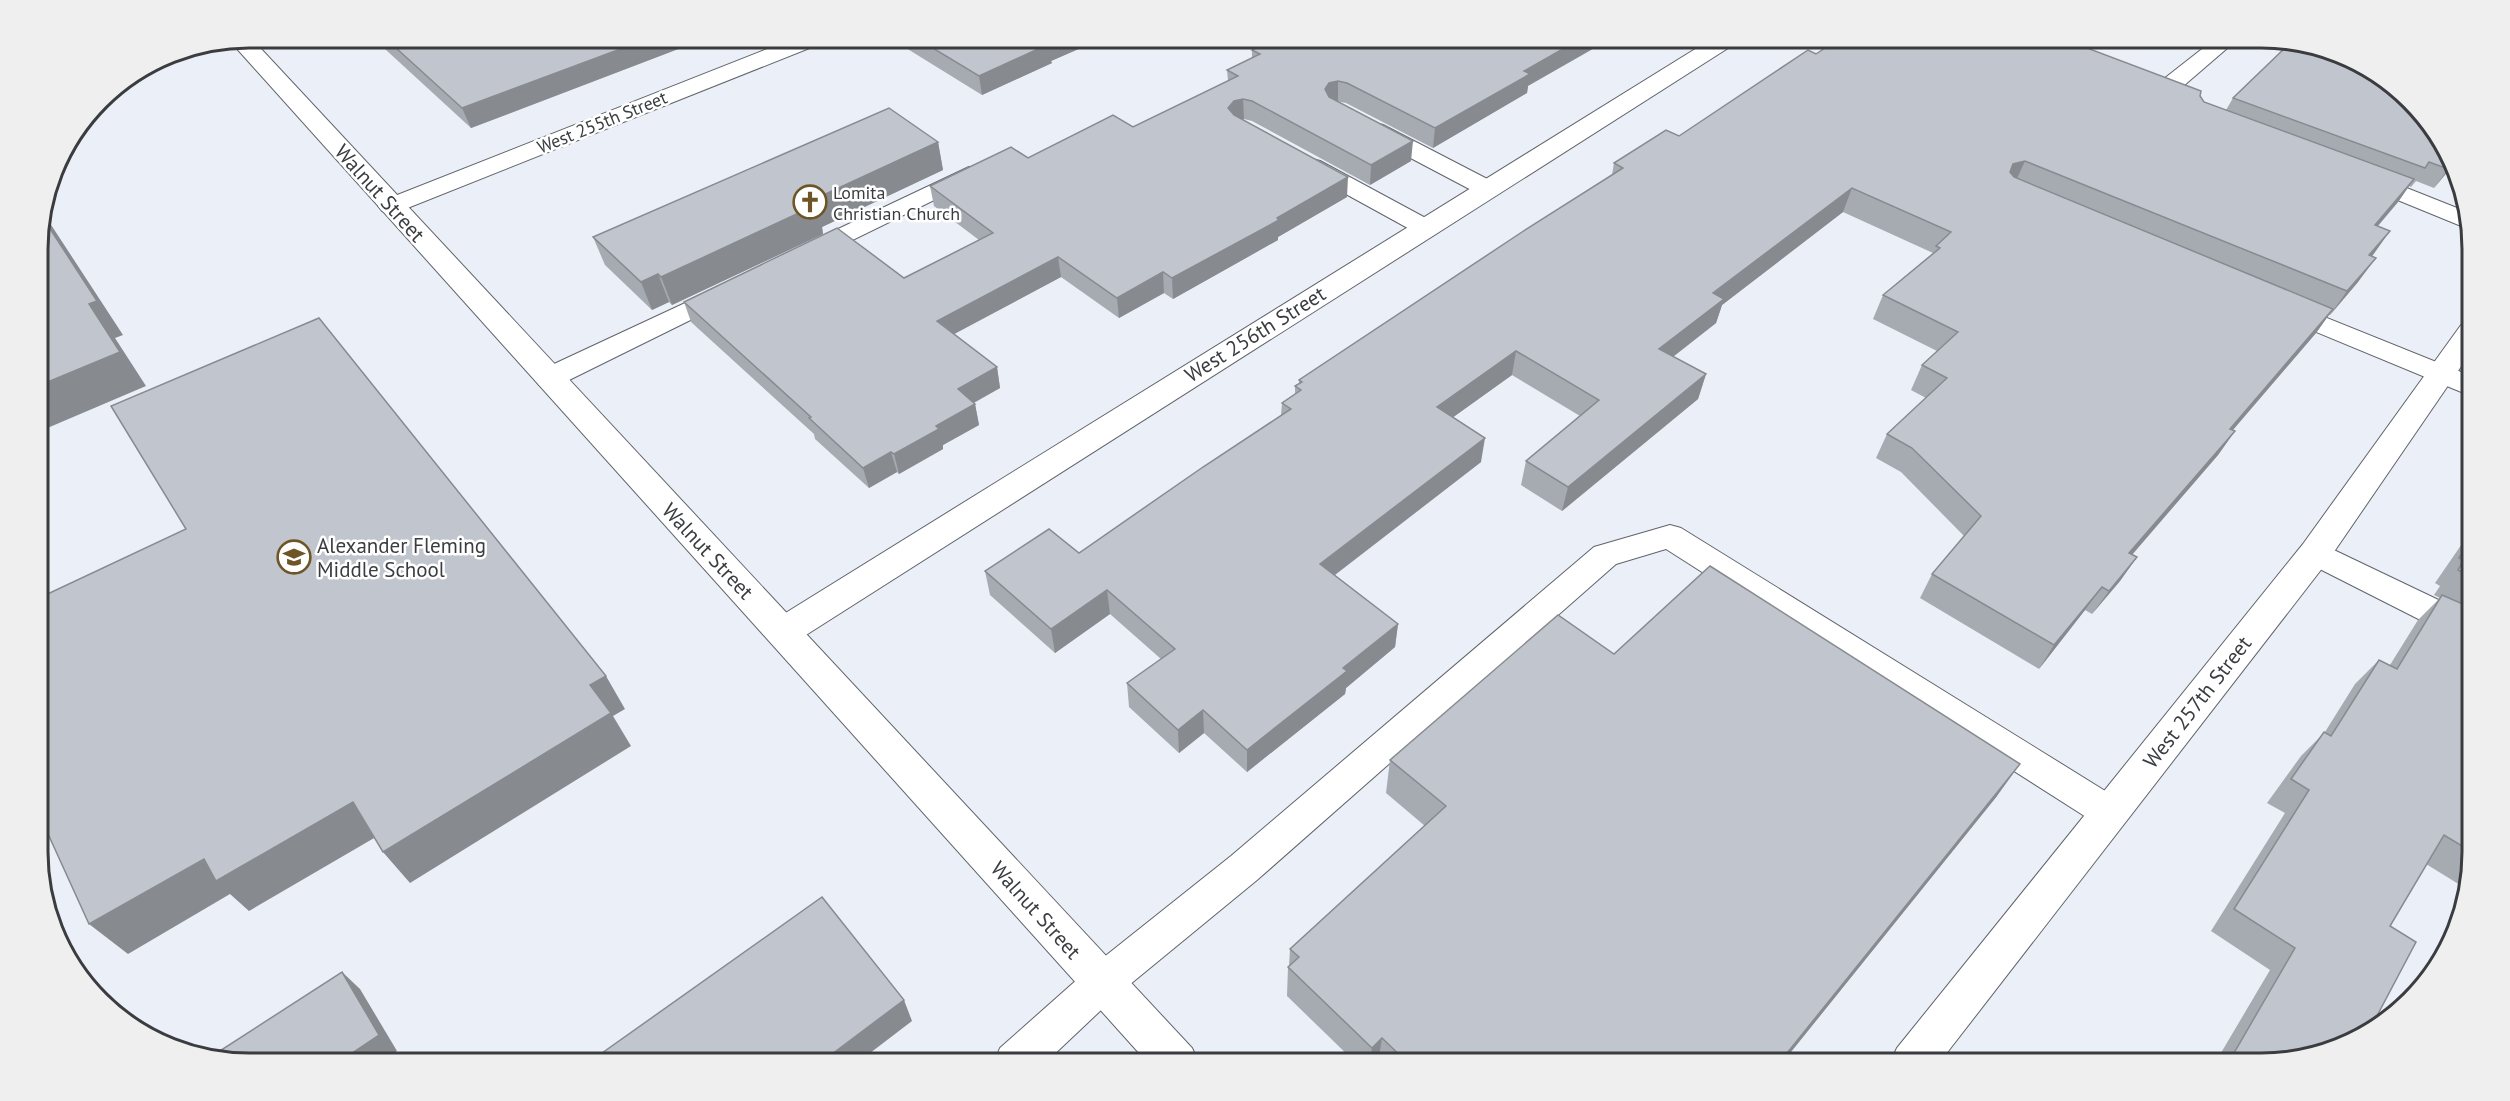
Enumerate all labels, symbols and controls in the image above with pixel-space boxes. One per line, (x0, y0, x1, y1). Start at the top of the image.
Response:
street label: West 255th Street (534, 86, 670, 158)
street label: Walnut Street (329, 139, 431, 247)
place label: Lomita Christian Church (833, 181, 960, 225)
church icon: Lomita Christian Church (792, 184, 828, 220)
street label: West 256th Street (1180, 280, 1330, 388)
street label: Walnut Street (656, 497, 760, 605)
place label: Alexander Fleming Middle School (317, 532, 486, 583)
school or university icon: Alexander Fleming Middle School (276, 539, 312, 575)
street label: West 257th Street (2137, 630, 2257, 774)
street label: Walnut Street (985, 856, 1087, 964)

